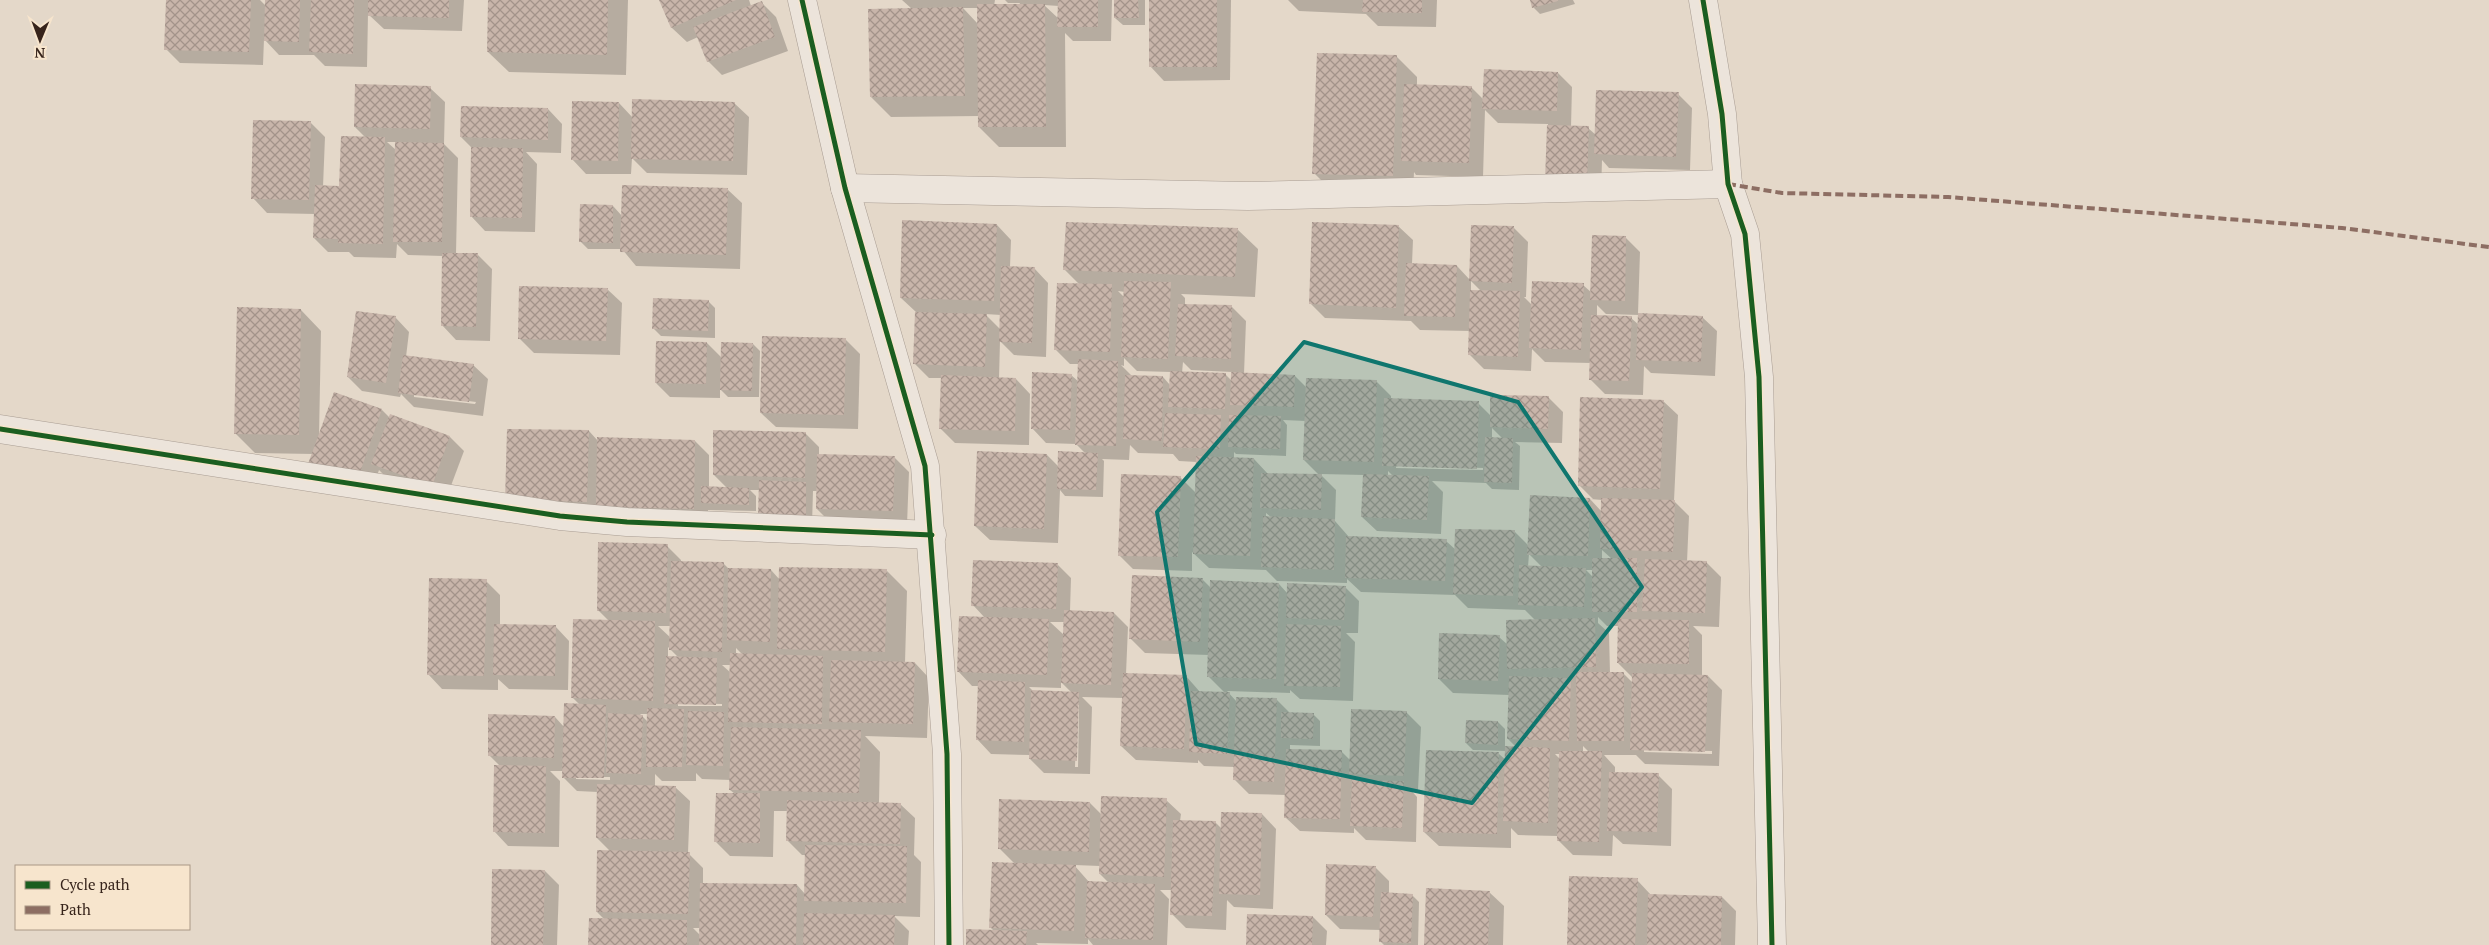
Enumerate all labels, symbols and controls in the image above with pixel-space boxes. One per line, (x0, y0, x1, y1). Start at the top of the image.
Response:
north arrow (15, 15, 65, 65)
text: N (34, 44, 45, 63)
legend (15, 865, 190, 930)
text: Cycle path (60, 874, 130, 894)
text: Path (60, 899, 91, 919)

